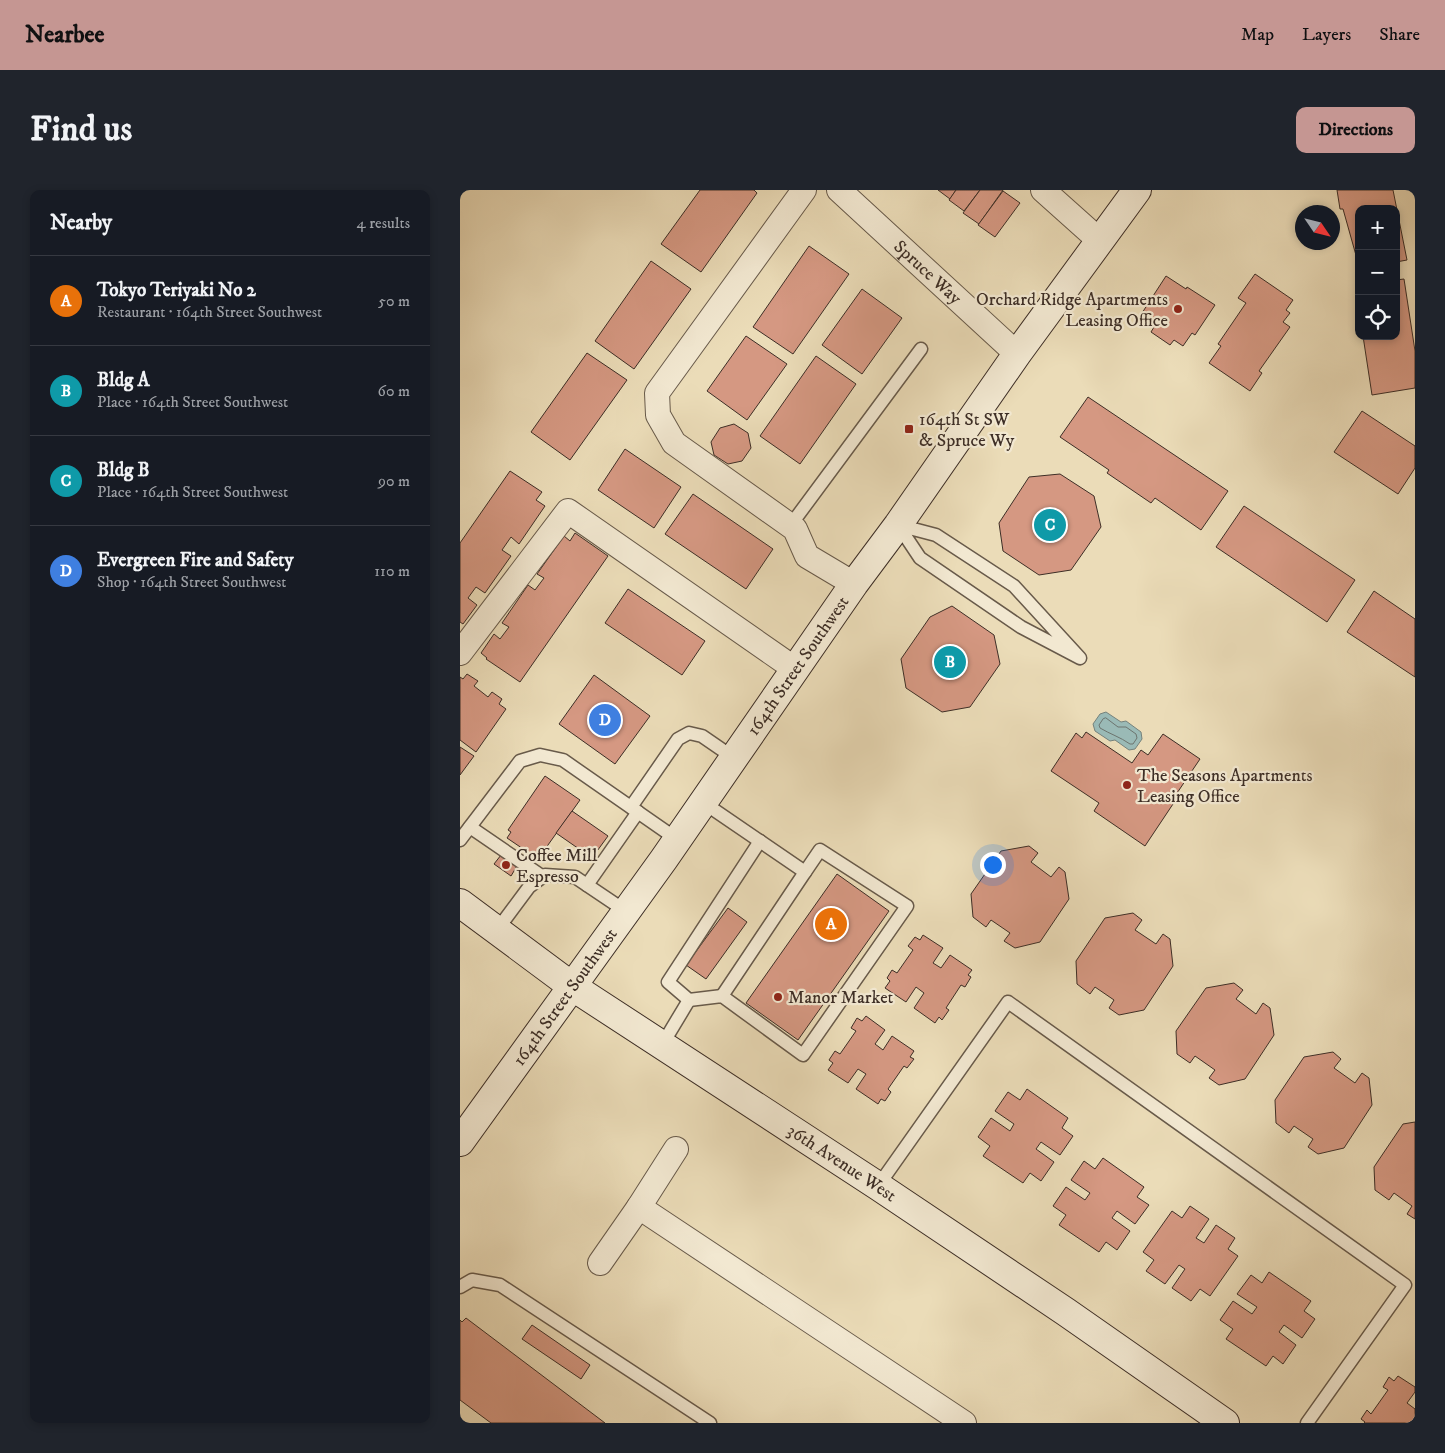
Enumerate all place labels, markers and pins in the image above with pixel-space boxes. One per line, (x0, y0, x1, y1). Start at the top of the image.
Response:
place label: Orchard Ridge Apartments Leasing Office (976, 289, 1168, 332)
marker: Orchard Ridge Apartments Leasing Office (1172, 303, 1184, 315)
place label: 164th St SW & Spruce Wy (919, 409, 1015, 452)
marker: 164th St SW & Spruce Wy (903, 423, 915, 435)
pin: C (1034, 506, 1066, 544)
pin: B (934, 643, 966, 681)
pin: D (589, 701, 621, 739)
place label: The Seasons Apartments Leasing Office (1137, 765, 1313, 808)
marker: The Seasons Apartments Leasing Office (1121, 779, 1133, 791)
place label: Coffee Mill Espresso (516, 845, 598, 888)
marker: Coffee Mill Espresso (500, 859, 512, 871)
pin: A (815, 905, 847, 943)
place label: Manor Market (788, 987, 894, 1009)
marker: Manor Market (772, 991, 784, 1003)

